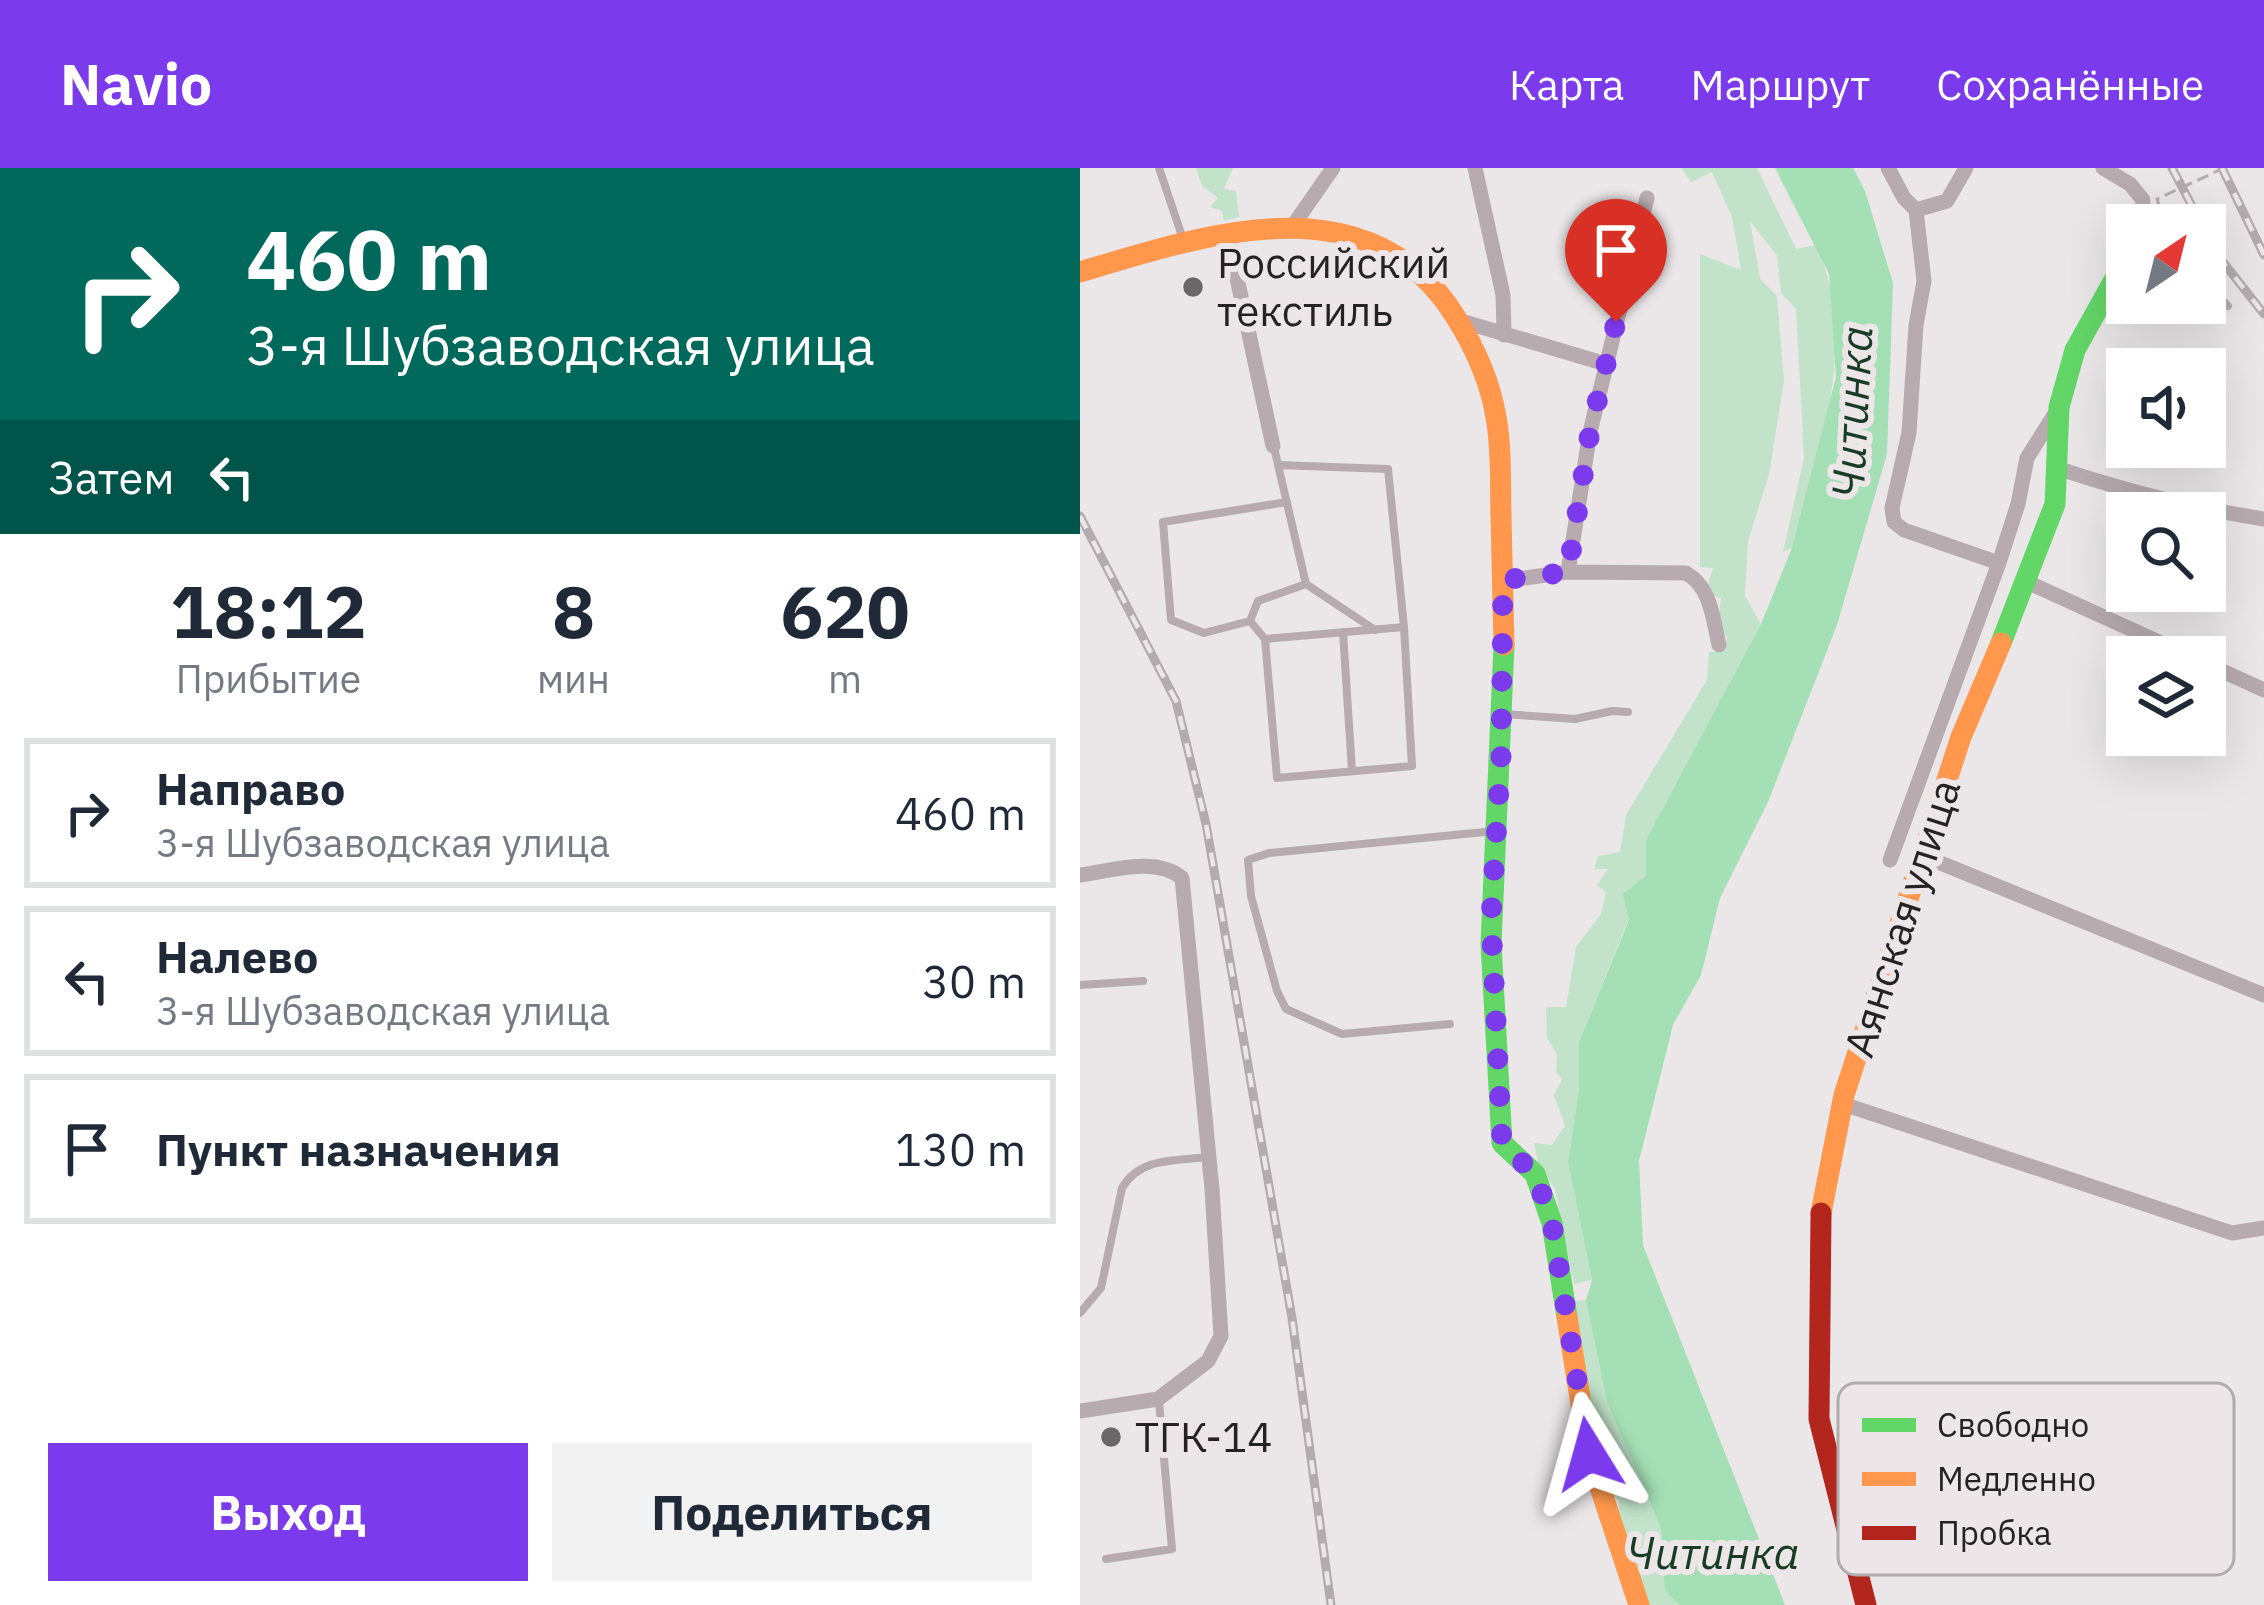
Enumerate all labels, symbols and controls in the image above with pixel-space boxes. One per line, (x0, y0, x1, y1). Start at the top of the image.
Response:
text: Navio (60, 47, 212, 121)
text: Карта (1509, 57, 1625, 112)
text: Маршрут (1691, 57, 1870, 112)
text: Сохранённые (1936, 57, 2204, 112)
pin (1565, 199, 1667, 322)
text: 460 m (246, 204, 492, 313)
north arrow (2106, 204, 2226, 324)
map controls (2106, 204, 2226, 756)
icon: right (48, 216, 204, 372)
icon: arrive (1583, 217, 1649, 283)
place label: Российский текстиль (1217, 235, 1450, 338)
marker: Российский текстиль (1180, 274, 1206, 300)
text: 3-я Шубзаводская улица (246, 310, 875, 380)
water label: Читинка (1818, 324, 1884, 500)
button: sound (2106, 348, 2226, 468)
icon: left (199, 444, 265, 510)
text: Затем (48, 448, 175, 506)
button: search (2106, 492, 2226, 612)
text: 18:12 (170, 564, 367, 658)
text: 8 (552, 564, 595, 658)
text: 620 (780, 564, 910, 658)
button: layers (2106, 636, 2226, 756)
text: Прибытие (176, 653, 361, 704)
text: мин (537, 653, 610, 704)
text: m (828, 653, 862, 704)
text: Направо (156, 759, 345, 817)
street label: Аянская улица (1831, 772, 1972, 1064)
icon: right (54, 780, 120, 846)
text: 460 m (895, 784, 1026, 842)
text: 3-я Шубзаводская улица (156, 817, 610, 868)
text: Налево (156, 927, 318, 985)
icon: left (54, 948, 120, 1014)
text: 30 m (922, 952, 1026, 1010)
text: 3-я Шубзаводская улица (156, 985, 610, 1036)
icon: arrive (54, 1116, 120, 1182)
text: Пункт назначения (156, 1120, 561, 1178)
text: 130 m (895, 1120, 1026, 1178)
legend (1838, 1383, 2234, 1575)
position arrow (1526, 1391, 1652, 1517)
text: Свободно (1937, 1403, 2089, 1446)
place label: ТГК-14 (1135, 1409, 1272, 1464)
marker: ТГК-14 (1098, 1424, 1124, 1450)
button: Выход (48, 1443, 528, 1581)
button: Поделиться (552, 1443, 1032, 1581)
text: Медленно (1937, 1457, 2096, 1500)
text: Пробка (1937, 1511, 2052, 1554)
water label: Читинка (1627, 1523, 1799, 1581)

